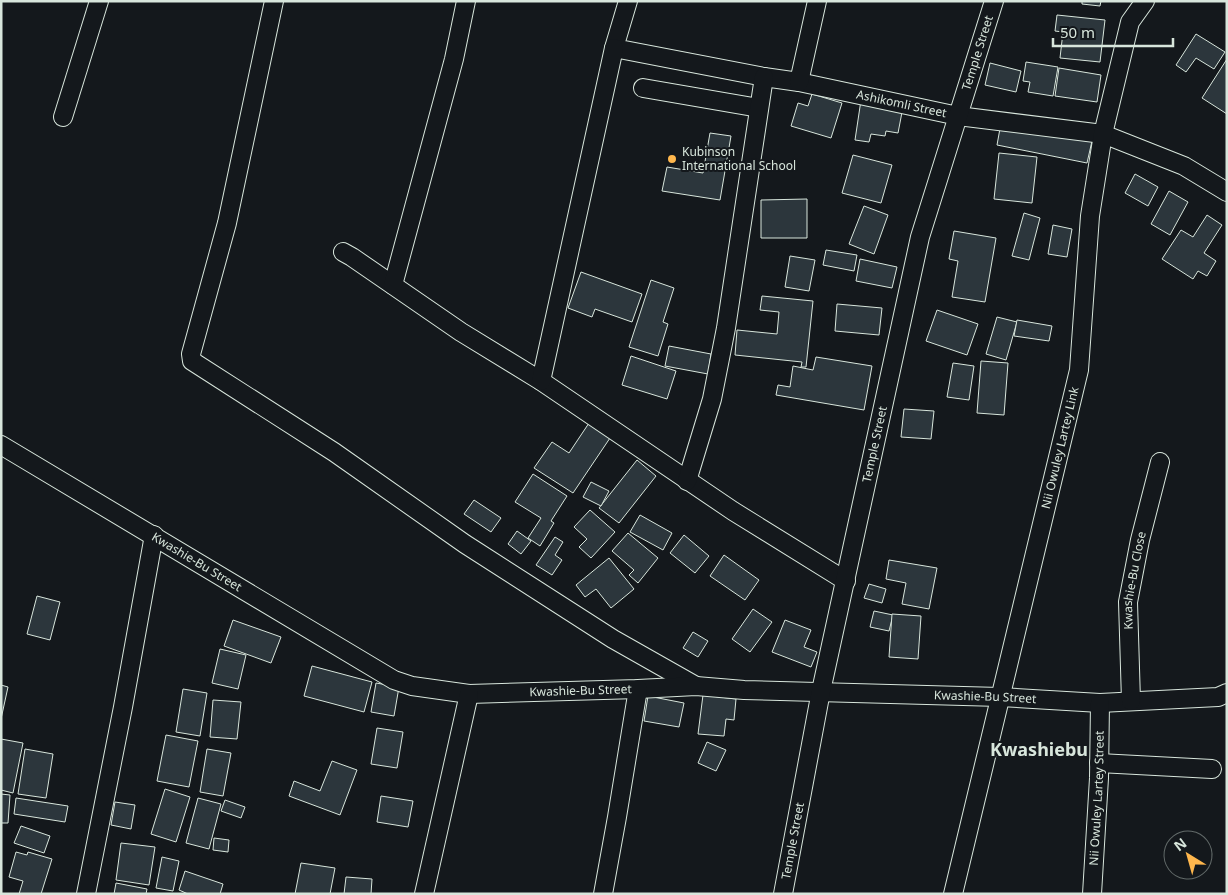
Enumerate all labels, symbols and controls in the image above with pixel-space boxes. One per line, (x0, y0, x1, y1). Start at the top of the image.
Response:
street label: Temple Street (957, 13, 997, 93)
scale bar (1053, 15, 1173, 47)
text: 50 m (1060, 22, 1095, 42)
street label: Ashikomli Street (855, 86, 949, 121)
place label: Kubinson International School (682, 143, 796, 174)
marker: Kubinson International School (666, 153, 678, 165)
street label: Nii Owuley Lartey Link (1037, 384, 1083, 510)
street label: Temple Street (858, 404, 891, 484)
street label: Kwashie-Bu Street (149, 528, 246, 596)
street label: Kwashie-Bu Close (1119, 529, 1150, 630)
street label: Kwashie-Bu Street (529, 680, 633, 700)
street label: Kwashie-Bu Street (934, 686, 1038, 707)
street label: Nii Owuley Lartey Street (1085, 730, 1108, 866)
district label: Kwashiebu (990, 737, 1088, 761)
street label: Temple Street (777, 800, 808, 881)
north arrow (1163, 830, 1213, 880)
text: N (1170, 833, 1190, 855)

